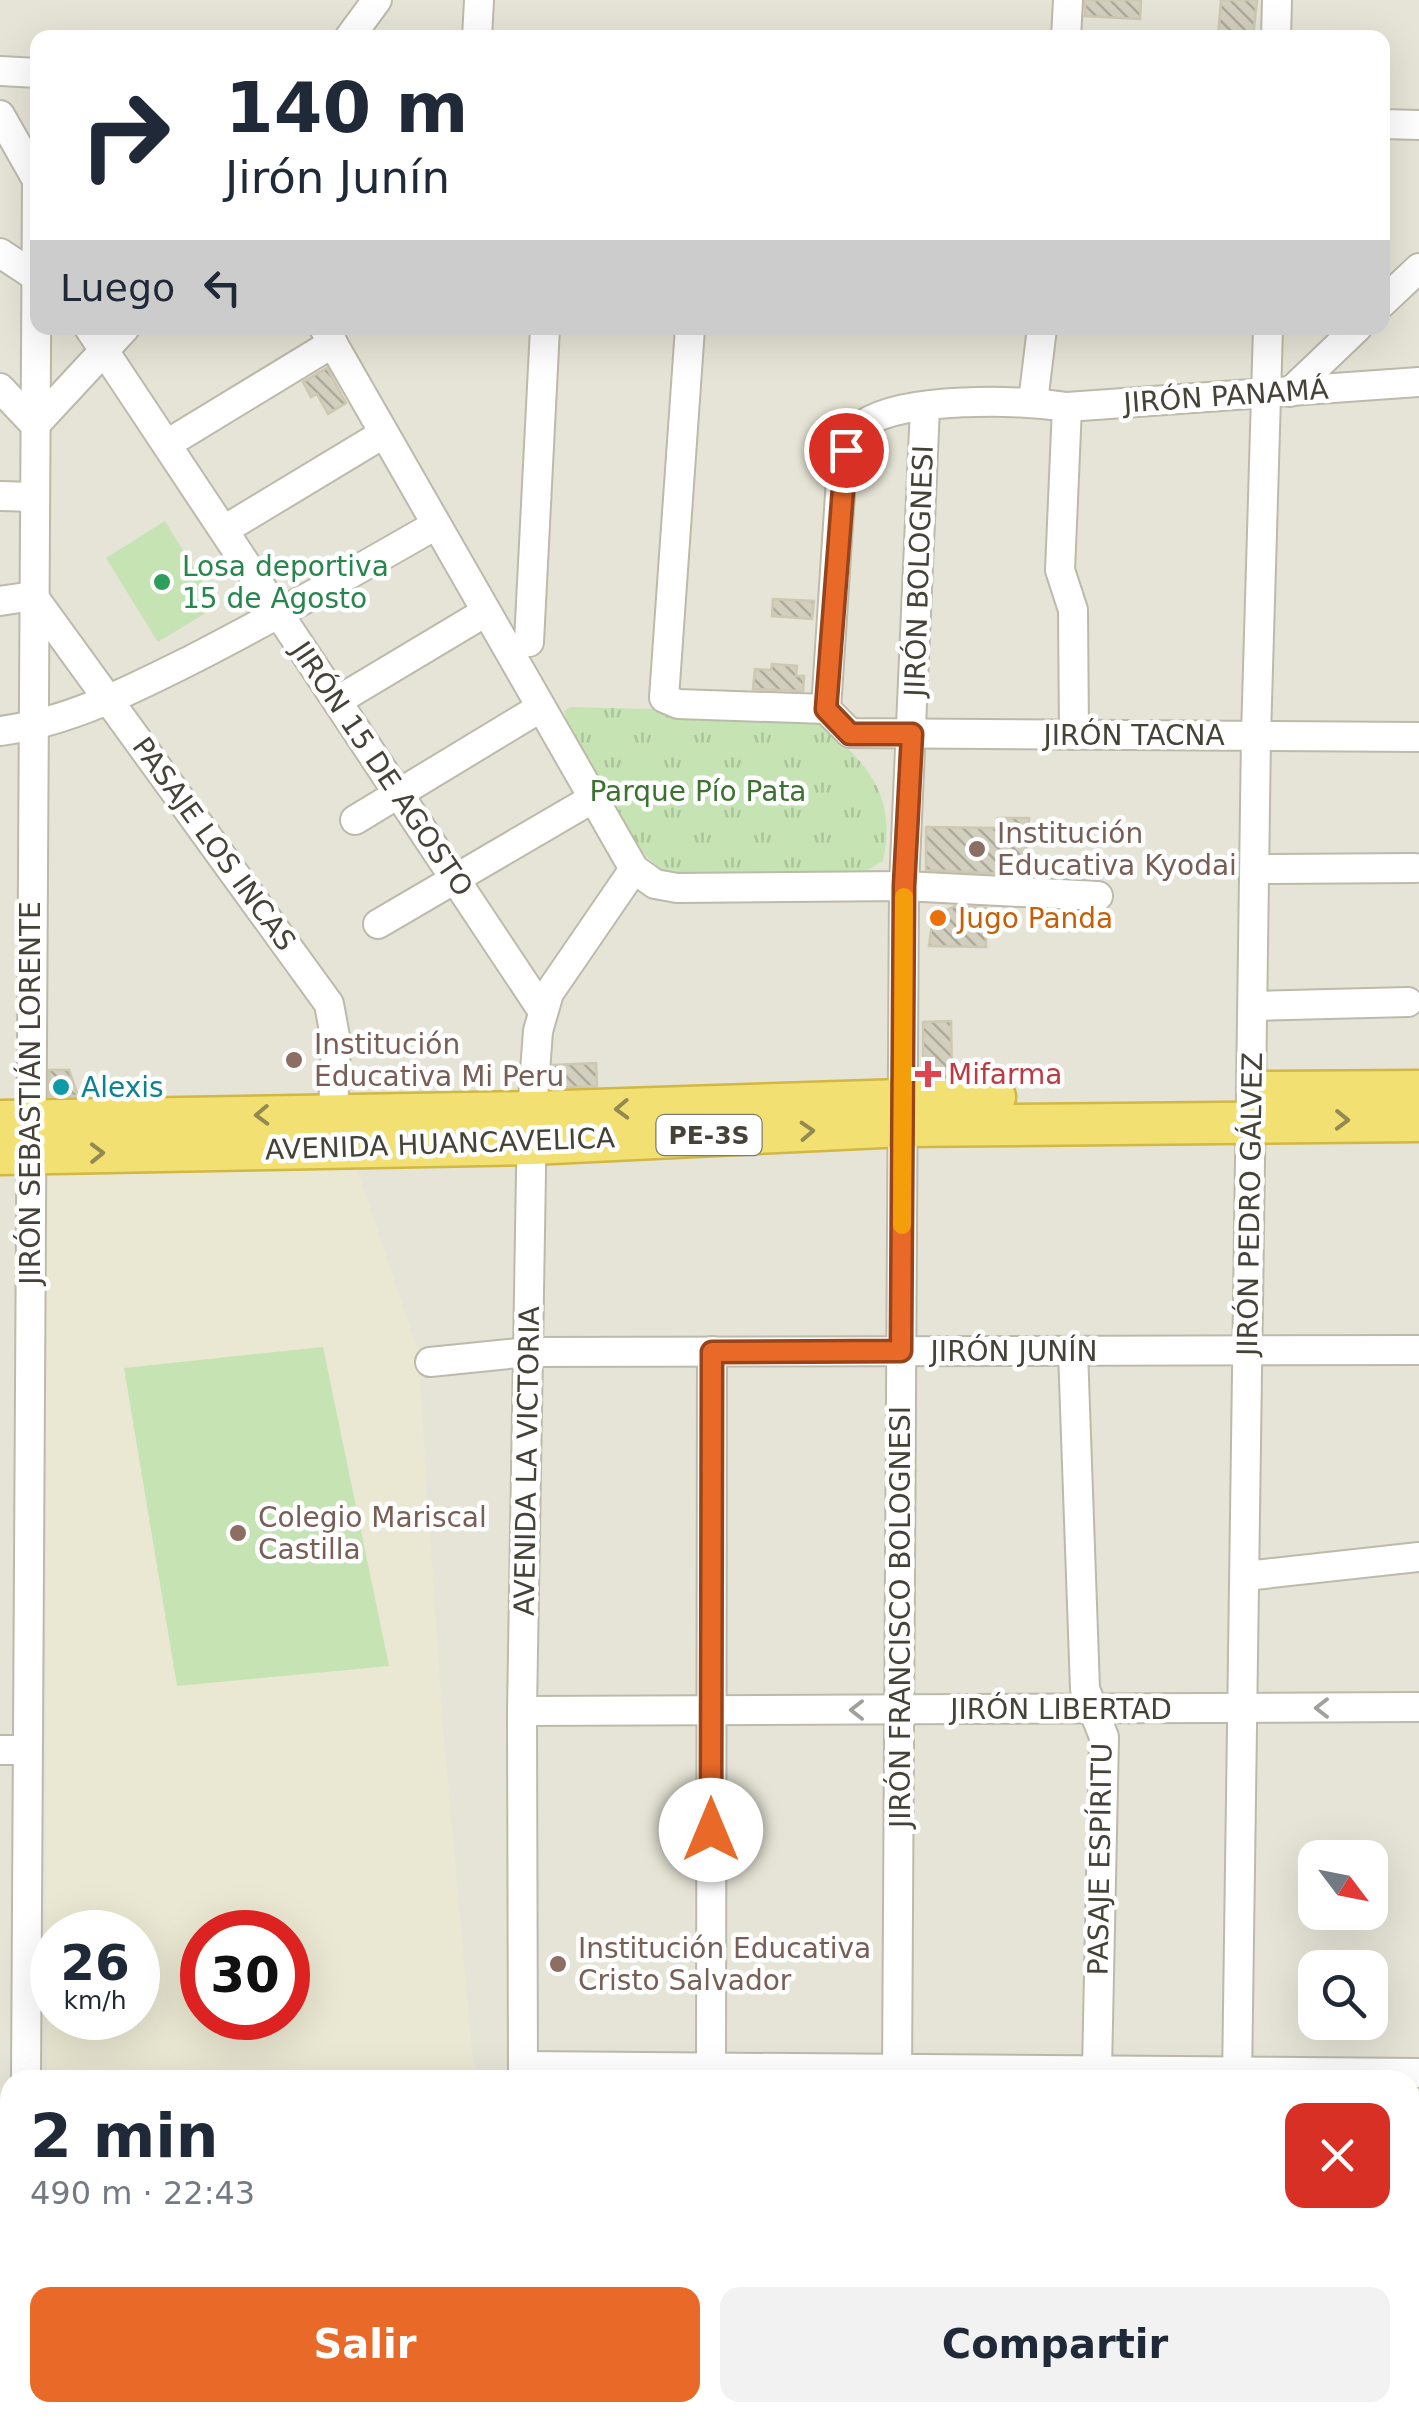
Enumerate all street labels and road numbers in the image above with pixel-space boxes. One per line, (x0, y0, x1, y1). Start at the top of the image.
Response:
street label: JIRÓN PANAMÁ (1120, 371, 1330, 420)
street label: JIRÓN BOLOGNESI (897, 445, 940, 699)
street label: JIRÓN 15 DE AGOSTO (283, 633, 480, 903)
street label: JIRÓN TACNA (1041, 718, 1225, 752)
street label: PASAJE LOS INCAS (126, 731, 302, 957)
street label: JIRÓN SEBASTIÁN LORENTE (13, 901, 47, 1287)
street label: JIRÓN PEDRO GÁLVEZ (1230, 1052, 1269, 1358)
road number: PE-3S (656, 1115, 762, 1155)
street label: AVENIDA HUANCAVELICA (264, 1121, 616, 1167)
street label: AVENIDA LA VICTORIA (508, 1306, 546, 1616)
street label: JIRÓN JUNÍN (929, 1334, 1097, 1368)
street label: JIRÓN FRANCISCO BOLOGNESI (883, 1406, 917, 1830)
street label: JIRÓN LIBERTAD (948, 1692, 1172, 1726)
street label: PASAJE ESPÍRITU (1080, 1742, 1119, 1976)

